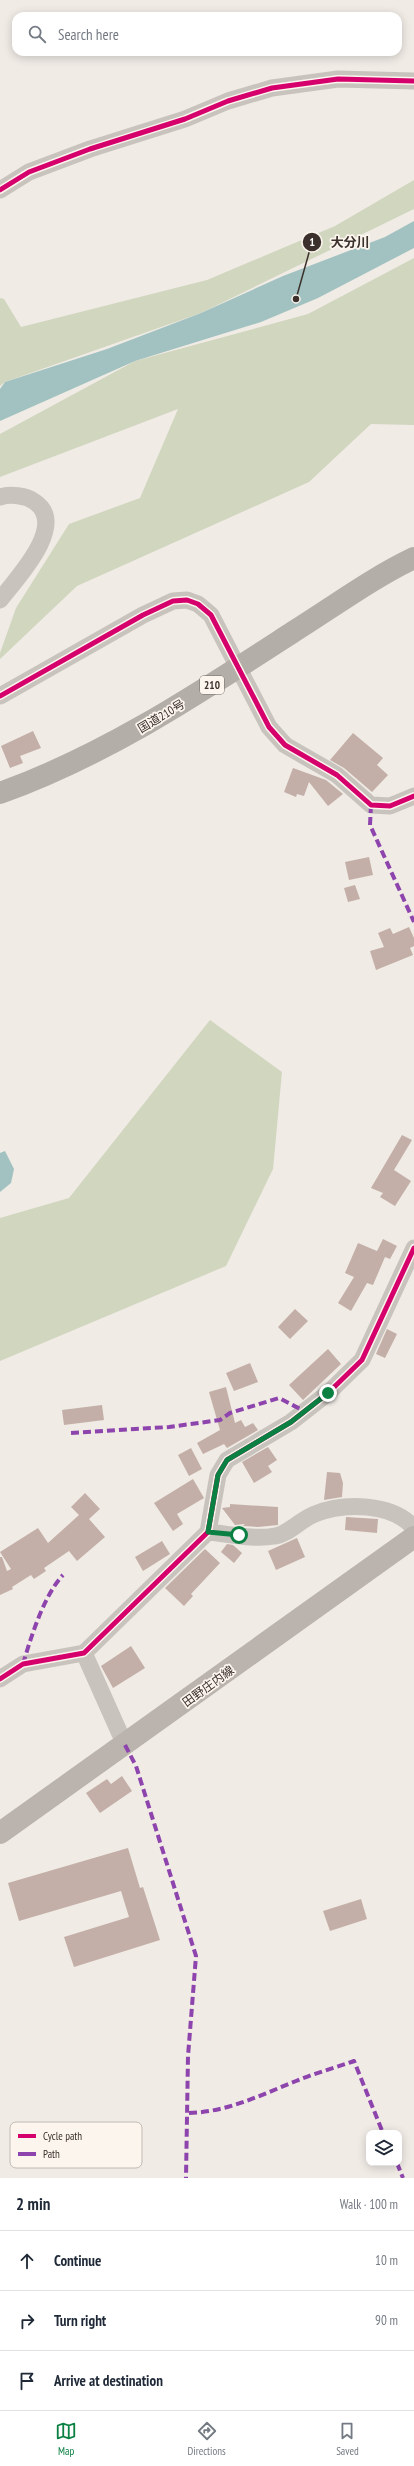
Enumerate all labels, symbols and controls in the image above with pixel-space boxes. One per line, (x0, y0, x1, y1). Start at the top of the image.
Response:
search box (12, 12, 402, 56)
icon: search (26, 23, 48, 45)
text: Search here (58, 25, 119, 44)
callout: 大分川 (302, 229, 377, 254)
text: 1 (309, 234, 315, 249)
text: 大分川 (330, 234, 370, 251)
road number: 210 (200, 676, 224, 694)
street label: 国道210号 (135, 696, 187, 736)
route end (319, 1384, 337, 1402)
route start (230, 1526, 248, 1544)
street label: 田野庄内線 (179, 1662, 237, 1710)
legend (10, 2122, 142, 2168)
text: Cycle path (43, 2129, 82, 2143)
map controls (366, 2130, 402, 2166)
button: layers (366, 2130, 402, 2166)
text: Path (43, 2147, 60, 2161)
text: 2 min (16, 2193, 50, 2215)
text: Walk · 100 m (340, 2196, 398, 2213)
icon: ahead (16, 2250, 38, 2272)
text: Continue (54, 2251, 101, 2270)
text: 10 m (375, 2252, 398, 2269)
icon: right (16, 2310, 38, 2332)
text: Turn right (54, 2311, 106, 2330)
text: 90 m (375, 2312, 398, 2329)
icon: arrive (16, 2370, 38, 2392)
text: Arrive at destination (54, 2371, 163, 2390)
tab: Map (55, 2420, 77, 2458)
tab: Directions (188, 2420, 226, 2458)
tab: Saved (336, 2420, 359, 2458)

